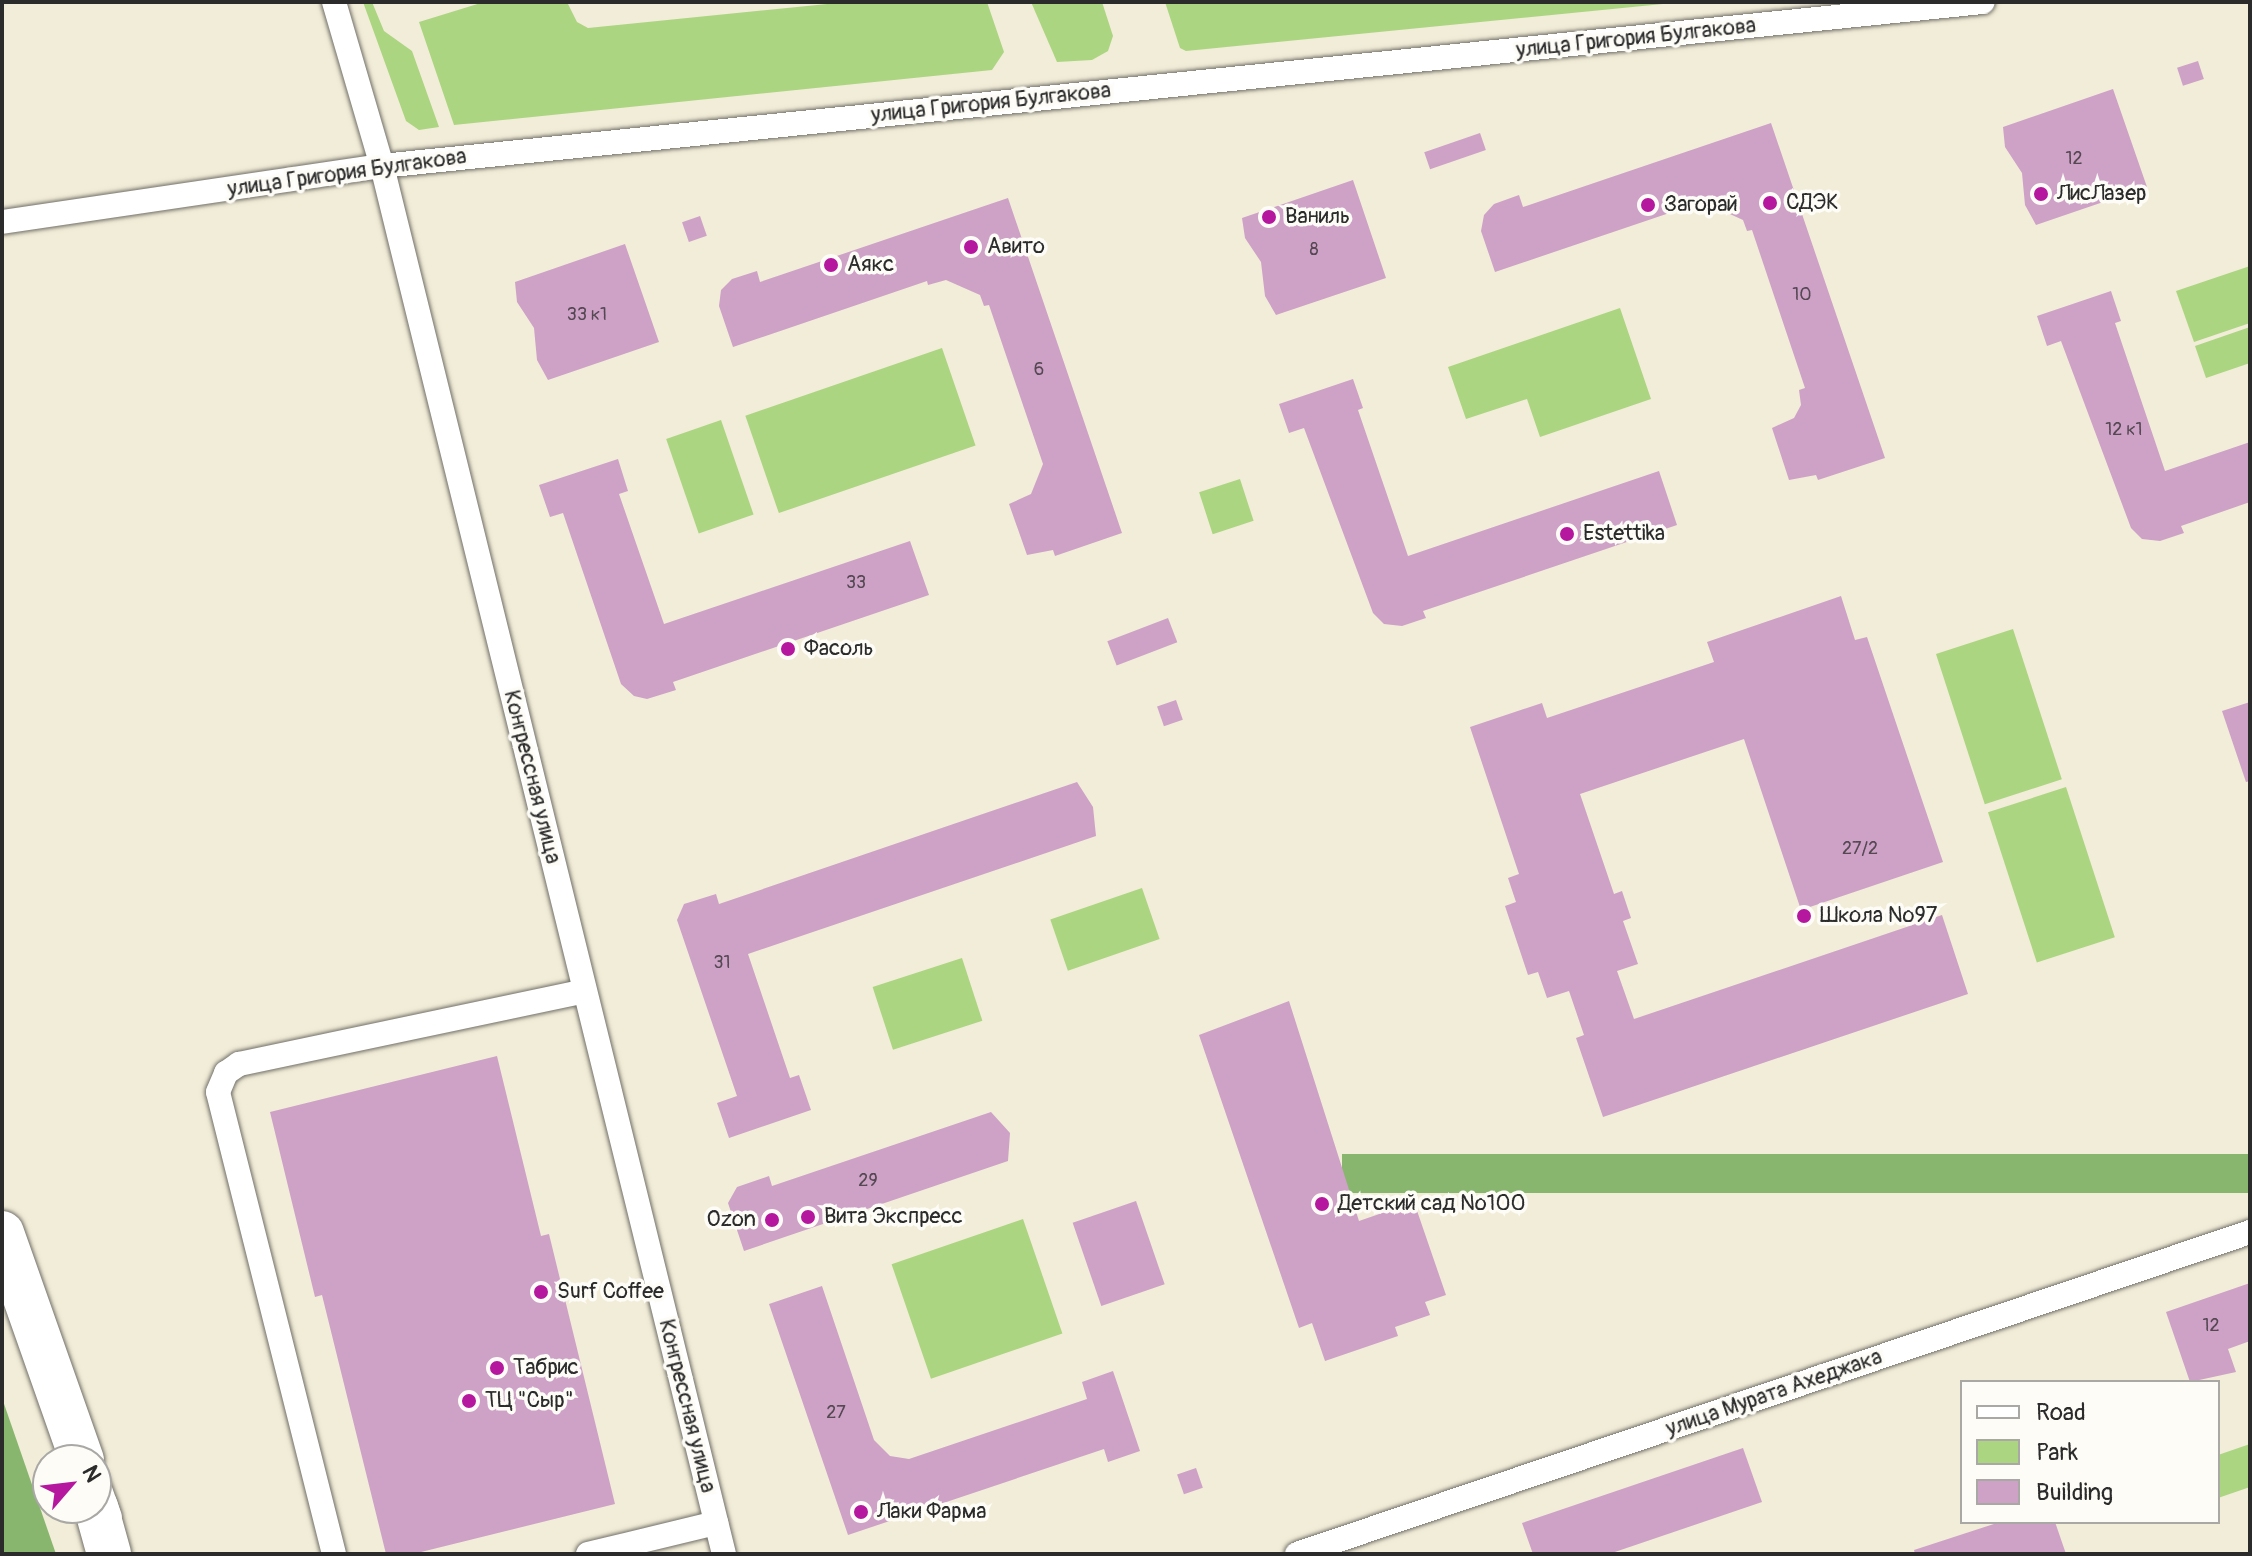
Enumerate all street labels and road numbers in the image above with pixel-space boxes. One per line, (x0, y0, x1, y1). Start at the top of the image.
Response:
street label: улица Григория Булгакова (1515, 12, 1757, 64)
street label: улица Григория Булгакова (870, 77, 1112, 129)
street label: улица Григория Булгакова (226, 143, 468, 203)
street label: Конгрессная улица (498, 688, 566, 866)
street label: Конгрессная улица (653, 1317, 721, 1495)
street label: улица Мурата Ахеджака (1663, 1344, 1885, 1442)

